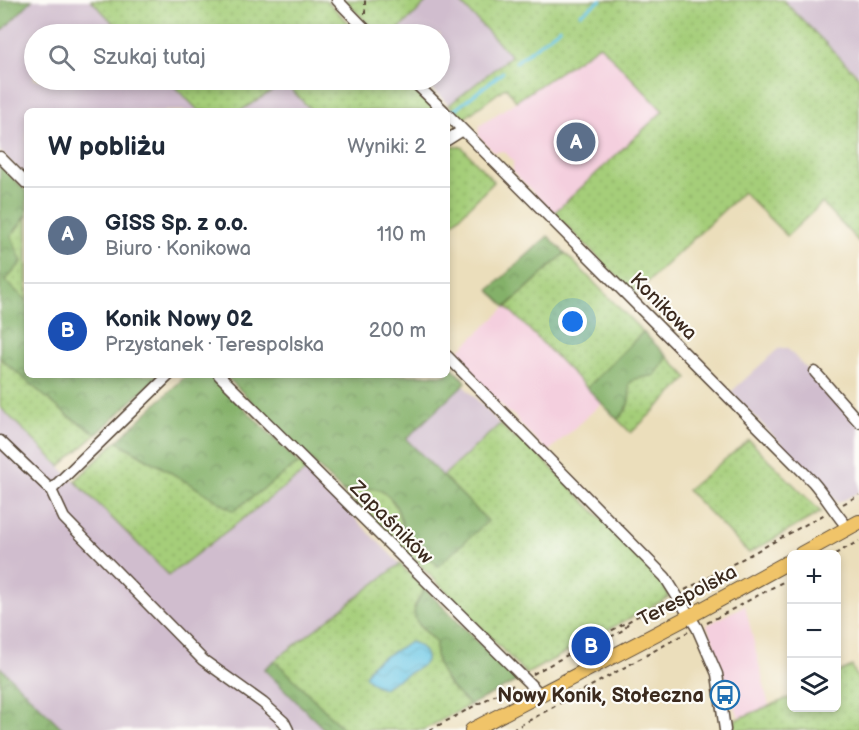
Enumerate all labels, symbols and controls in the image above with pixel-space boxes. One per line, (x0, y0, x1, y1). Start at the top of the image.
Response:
search box (24, 24, 450, 90)
icon: search (45, 41, 78, 74)
text: Szukaj tutaj (93, 44, 206, 71)
pin: A (556, 120, 596, 164)
text: W pobliżu (48, 132, 166, 163)
text: Wyniki: 2 (347, 135, 426, 159)
text: GISS Sp. z o.o. (105, 210, 248, 237)
text: A (61, 223, 74, 247)
text: 110 m (377, 223, 426, 247)
text: Biuro · Konikowa (105, 237, 251, 261)
street label: Konikowa (625, 268, 702, 345)
text: Konik Nowy 02 (105, 306, 253, 333)
your location (558, 307, 587, 336)
text: B (60, 319, 75, 343)
text: 200 m (369, 319, 426, 343)
text: Przystanek · Terespolska (105, 333, 324, 357)
street label: Zapaśników (344, 475, 438, 570)
map controls (787, 550, 841, 712)
button: + (787, 550, 841, 604)
street label: Terespolska (634, 560, 741, 632)
button: − (787, 604, 841, 658)
pin: B (572, 624, 610, 668)
button: layers (787, 658, 841, 712)
bus stop icon: Nowy Konik, Stołeczna (709, 679, 741, 711)
place label: Nowy Konik, Stołeczna (497, 684, 704, 708)

